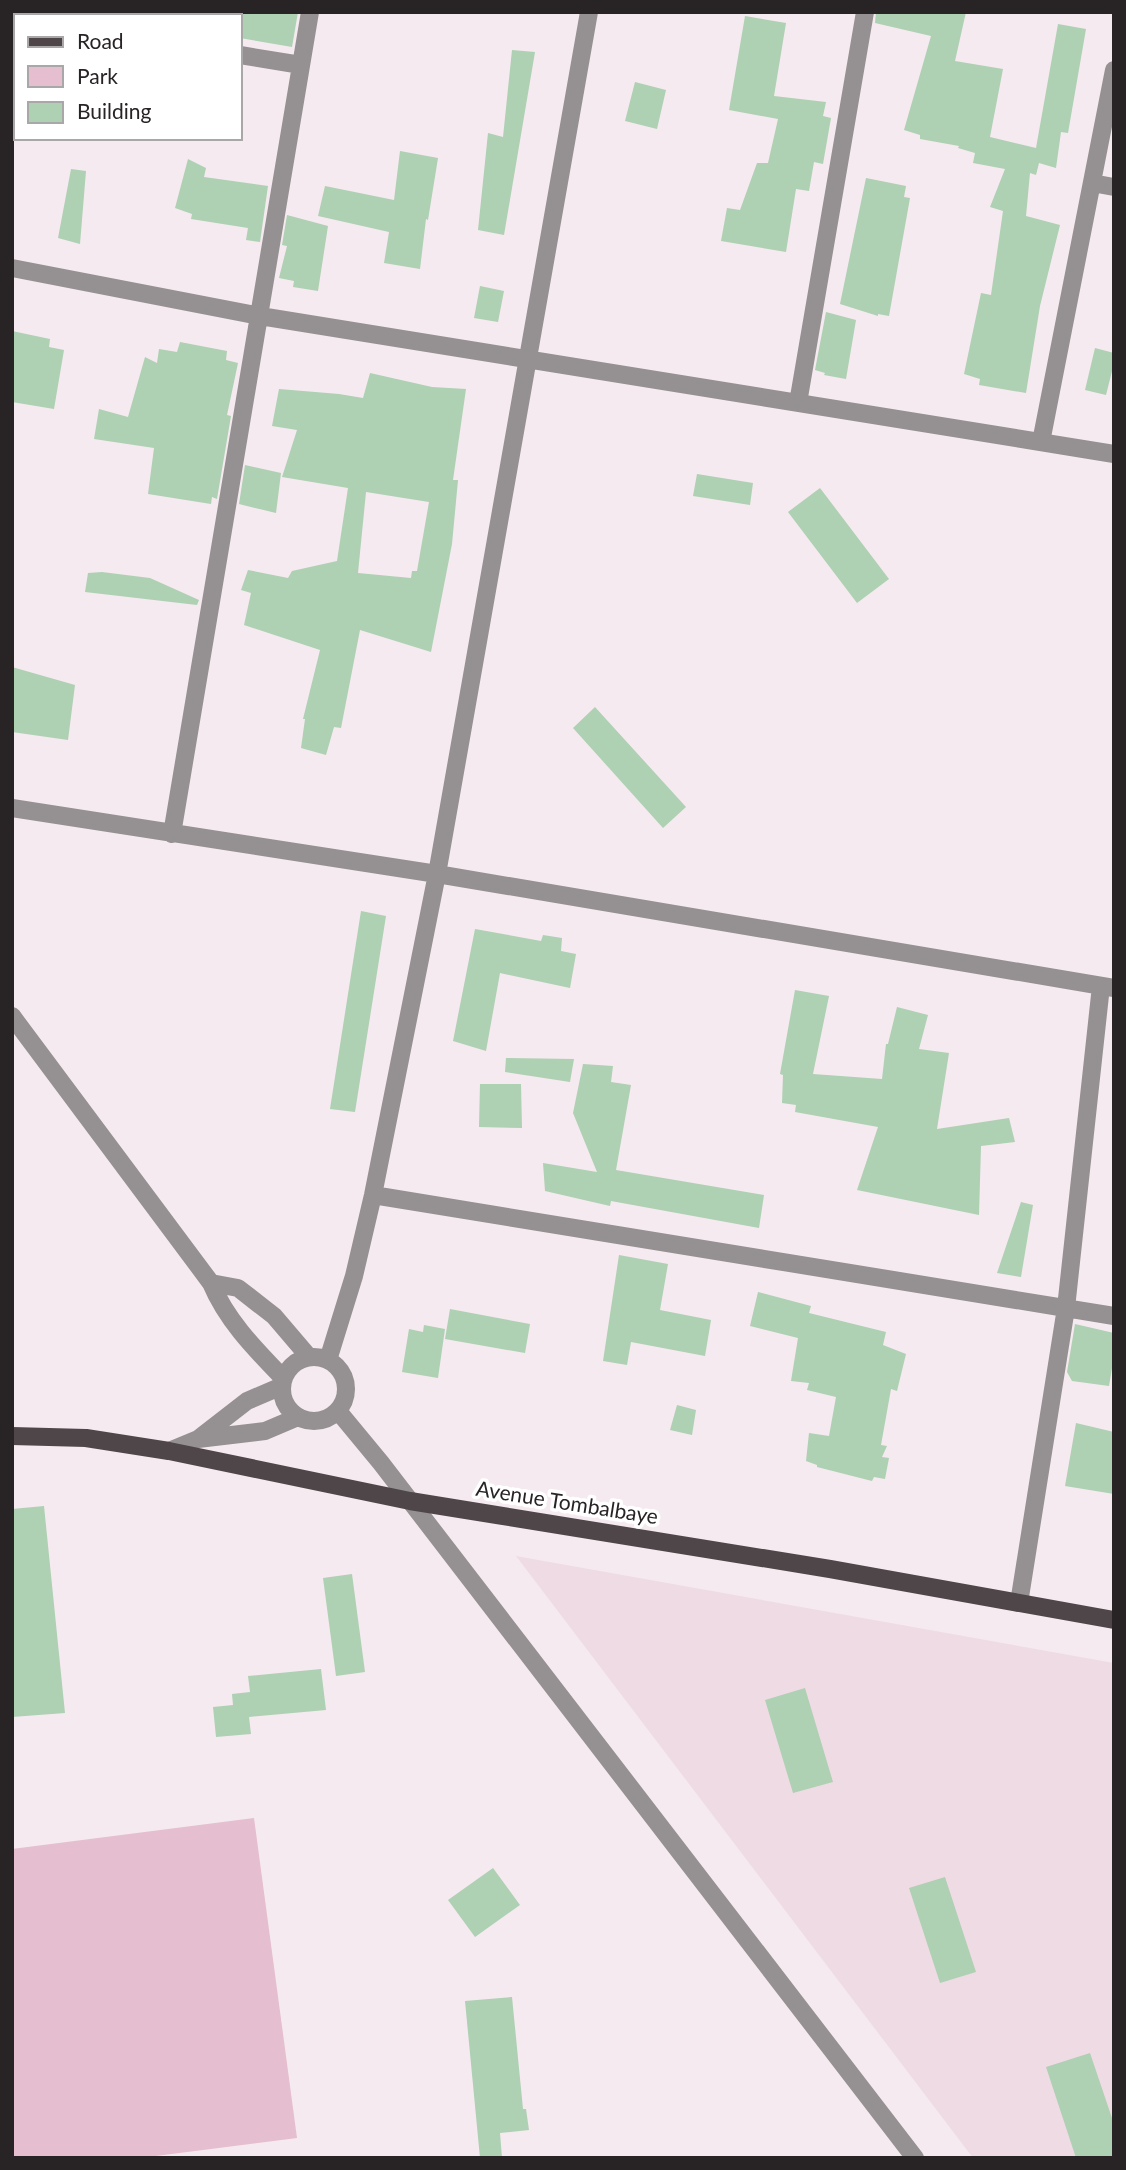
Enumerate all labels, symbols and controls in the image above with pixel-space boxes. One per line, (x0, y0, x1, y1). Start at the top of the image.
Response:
legend (14, 14, 242, 140)
text: Road (77, 28, 124, 53)
text: Park (77, 63, 118, 88)
text: Building (77, 98, 152, 123)
street label: Avenue Tombalbaye (474, 1475, 660, 1528)

